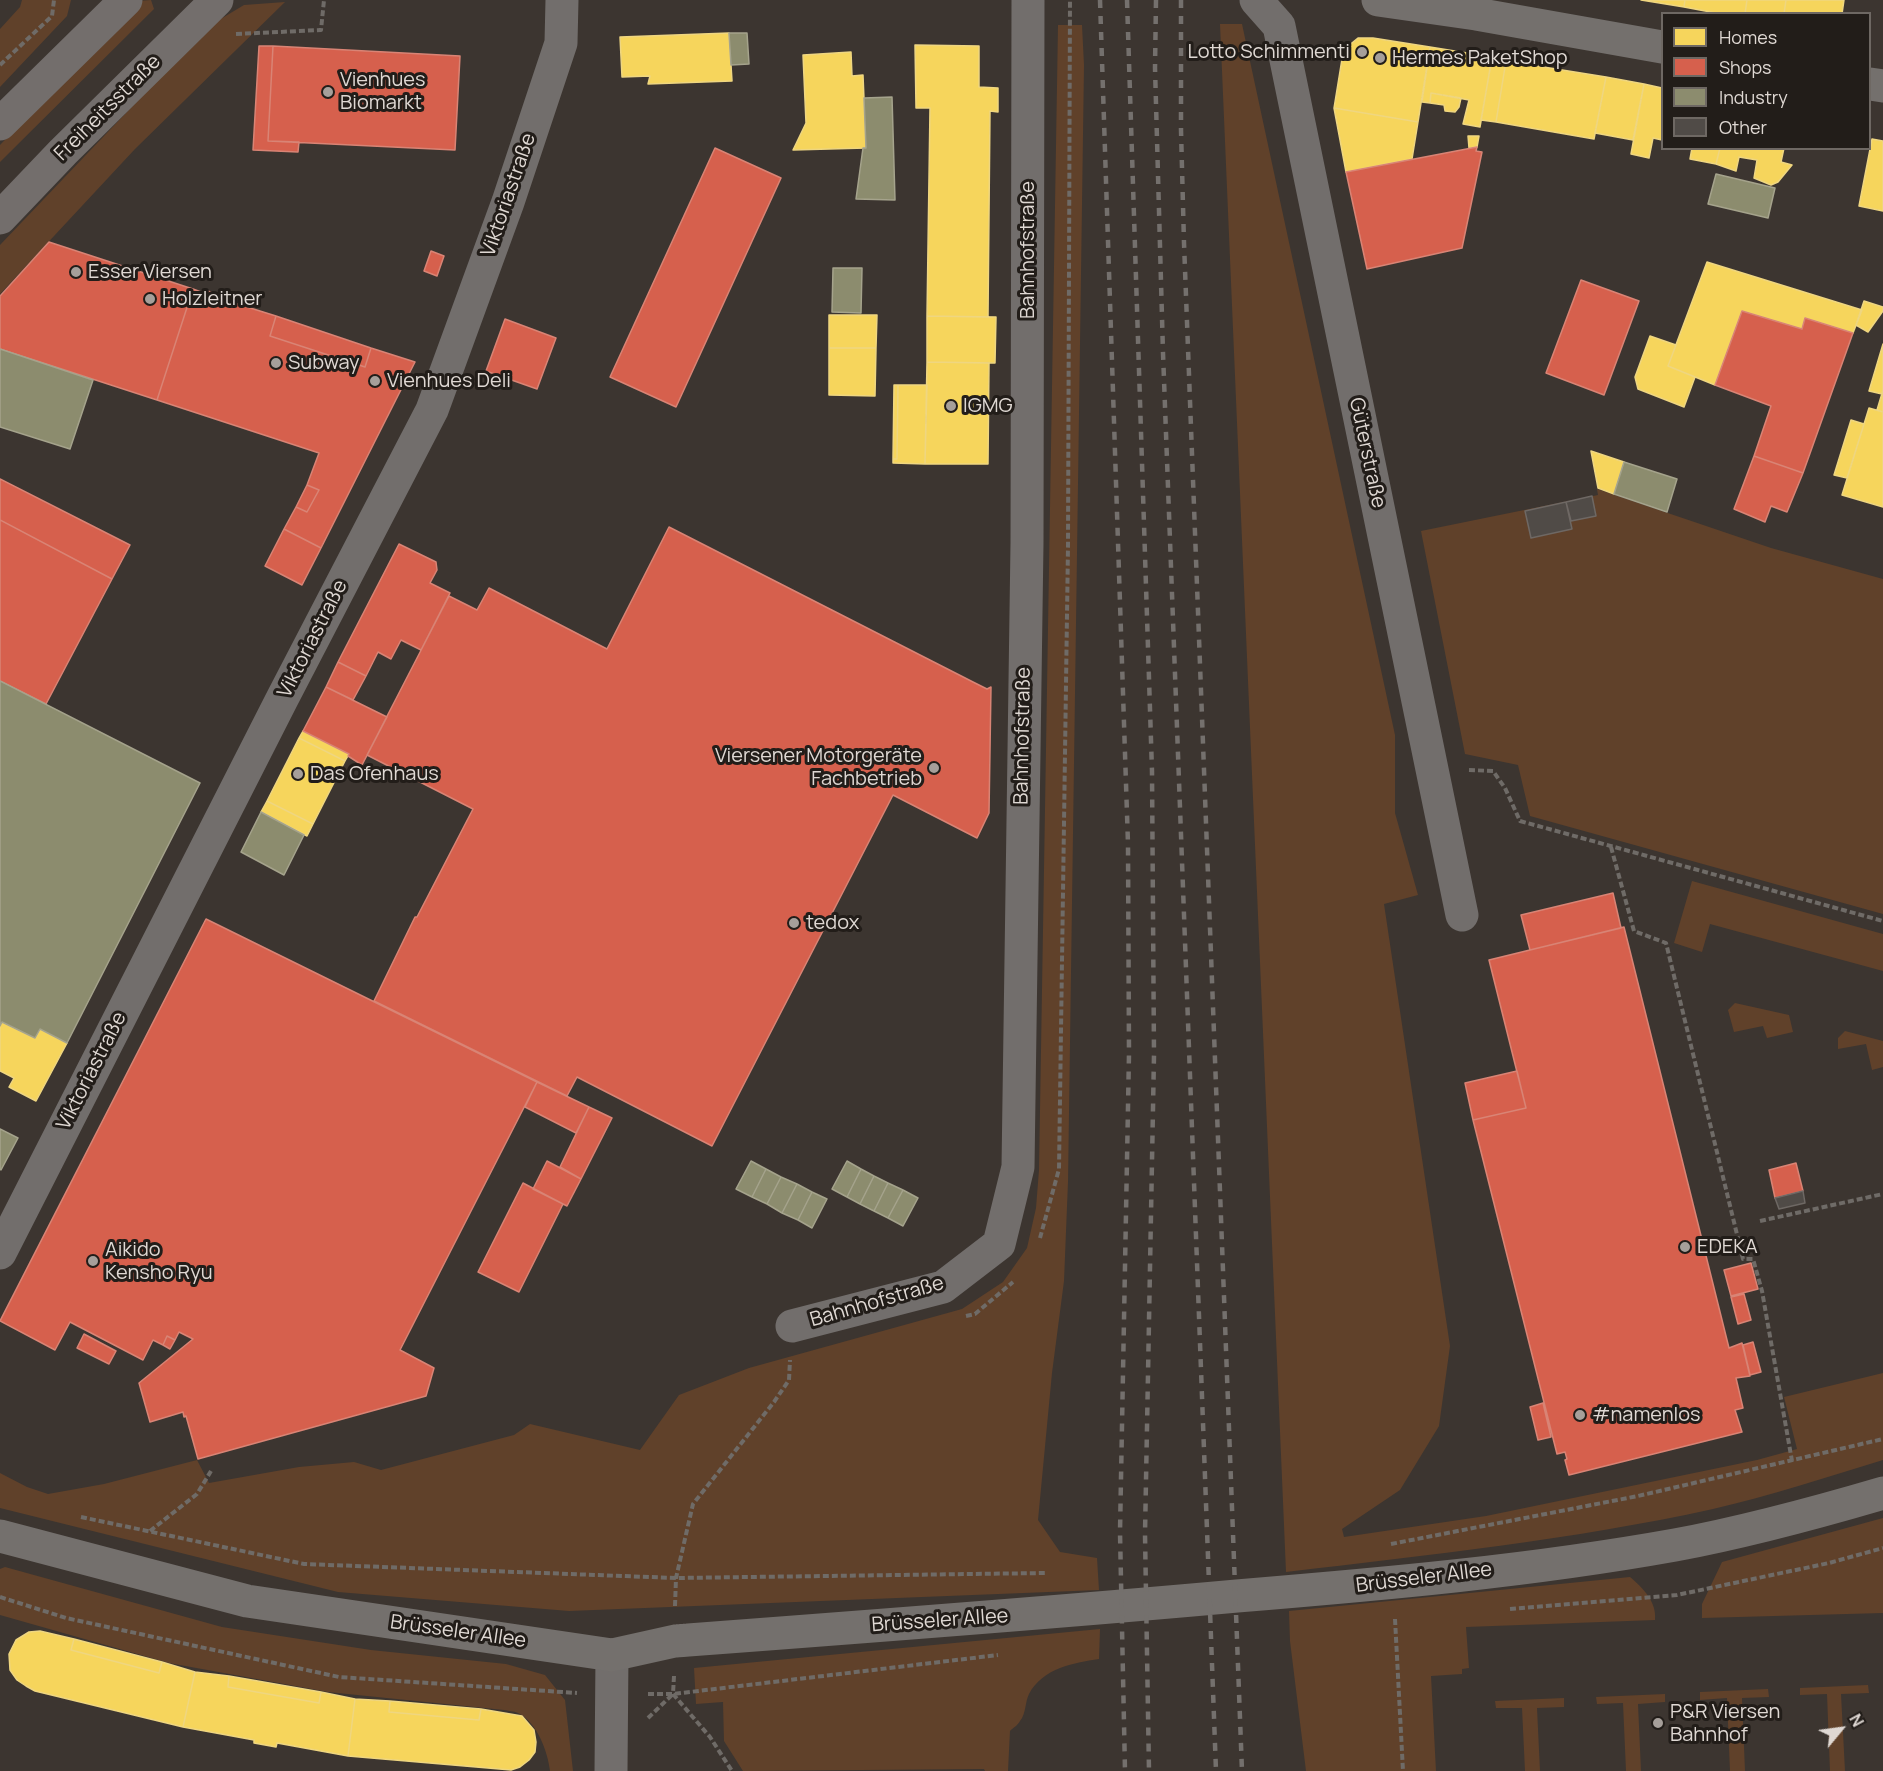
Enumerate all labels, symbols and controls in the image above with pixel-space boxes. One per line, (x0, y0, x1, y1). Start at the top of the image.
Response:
legend (1661, 12, 1871, 150)
text: Homes (1719, 25, 1777, 49)
place label: Lotto Schimmenti (1188, 40, 1350, 64)
marker: Lotto Schimmenti (1355, 45, 1369, 59)
place label: Hermes PaketShop (1392, 46, 1568, 70)
street label: Freiheitsstraße (50, 50, 166, 166)
marker: Hermes PaketShop (1373, 51, 1387, 65)
text: Shops (1719, 55, 1771, 79)
place label: Vienhues Biomarkt (340, 68, 426, 115)
marker: Vienhues Biomarkt (321, 85, 335, 99)
text: Industry (1719, 85, 1788, 109)
text: Other (1719, 115, 1767, 139)
street label: Viktoriastraße (477, 130, 541, 260)
street label: Bahnhofstraße (1016, 181, 1040, 319)
place label: Esser Viersen (88, 260, 212, 284)
marker: Esser Viersen (69, 265, 83, 279)
place label: Holzleitner (162, 287, 263, 311)
marker: Holzleitner (143, 292, 157, 306)
place label: Subway (288, 351, 359, 375)
marker: Subway (269, 356, 283, 370)
place label: Vienhues Deli (387, 369, 511, 393)
marker: Vienhues Deli (368, 374, 382, 388)
place label: IGMG (963, 394, 1013, 418)
street label: Güterstraße (1344, 396, 1390, 510)
marker: IGMG (944, 399, 958, 413)
street label: Viktoriastraße (273, 576, 353, 702)
street label: Bahnhofstraße (1010, 667, 1036, 805)
place label: Viersener Motorgeräte Fachbetrieb (715, 744, 922, 791)
marker: Viersener Motorgeräte Fachbetrieb (927, 761, 941, 775)
place label: Das Ofenhaus (310, 762, 439, 786)
marker: Das Ofenhaus (291, 767, 305, 781)
place label: tedox (806, 911, 859, 935)
marker: tedox (787, 916, 801, 930)
street label: Viktoriastraße (52, 1008, 132, 1134)
place label: EDEKA (1697, 1235, 1758, 1259)
place label: Aikido Kensho Ryu (105, 1238, 213, 1285)
marker: EDEKA (1678, 1240, 1692, 1254)
marker: Aikido Kensho Ryu (86, 1254, 100, 1268)
street label: Bahnhofstraße (807, 1271, 947, 1333)
place label: #namenlos (1592, 1403, 1700, 1427)
marker: #namenlos (1573, 1408, 1587, 1422)
street label: Brüsseler Allee (1355, 1558, 1493, 1598)
street label: Brüsseler Allee (871, 1604, 1009, 1638)
street label: Brüsseler Allee (388, 1611, 528, 1653)
north arrow (1811, 1699, 1871, 1759)
place label: P&R Viersen Bahnhof (1670, 1700, 1780, 1747)
text: N (1844, 1710, 1869, 1731)
marker: P&R Viersen Bahnhof (1651, 1716, 1665, 1730)

